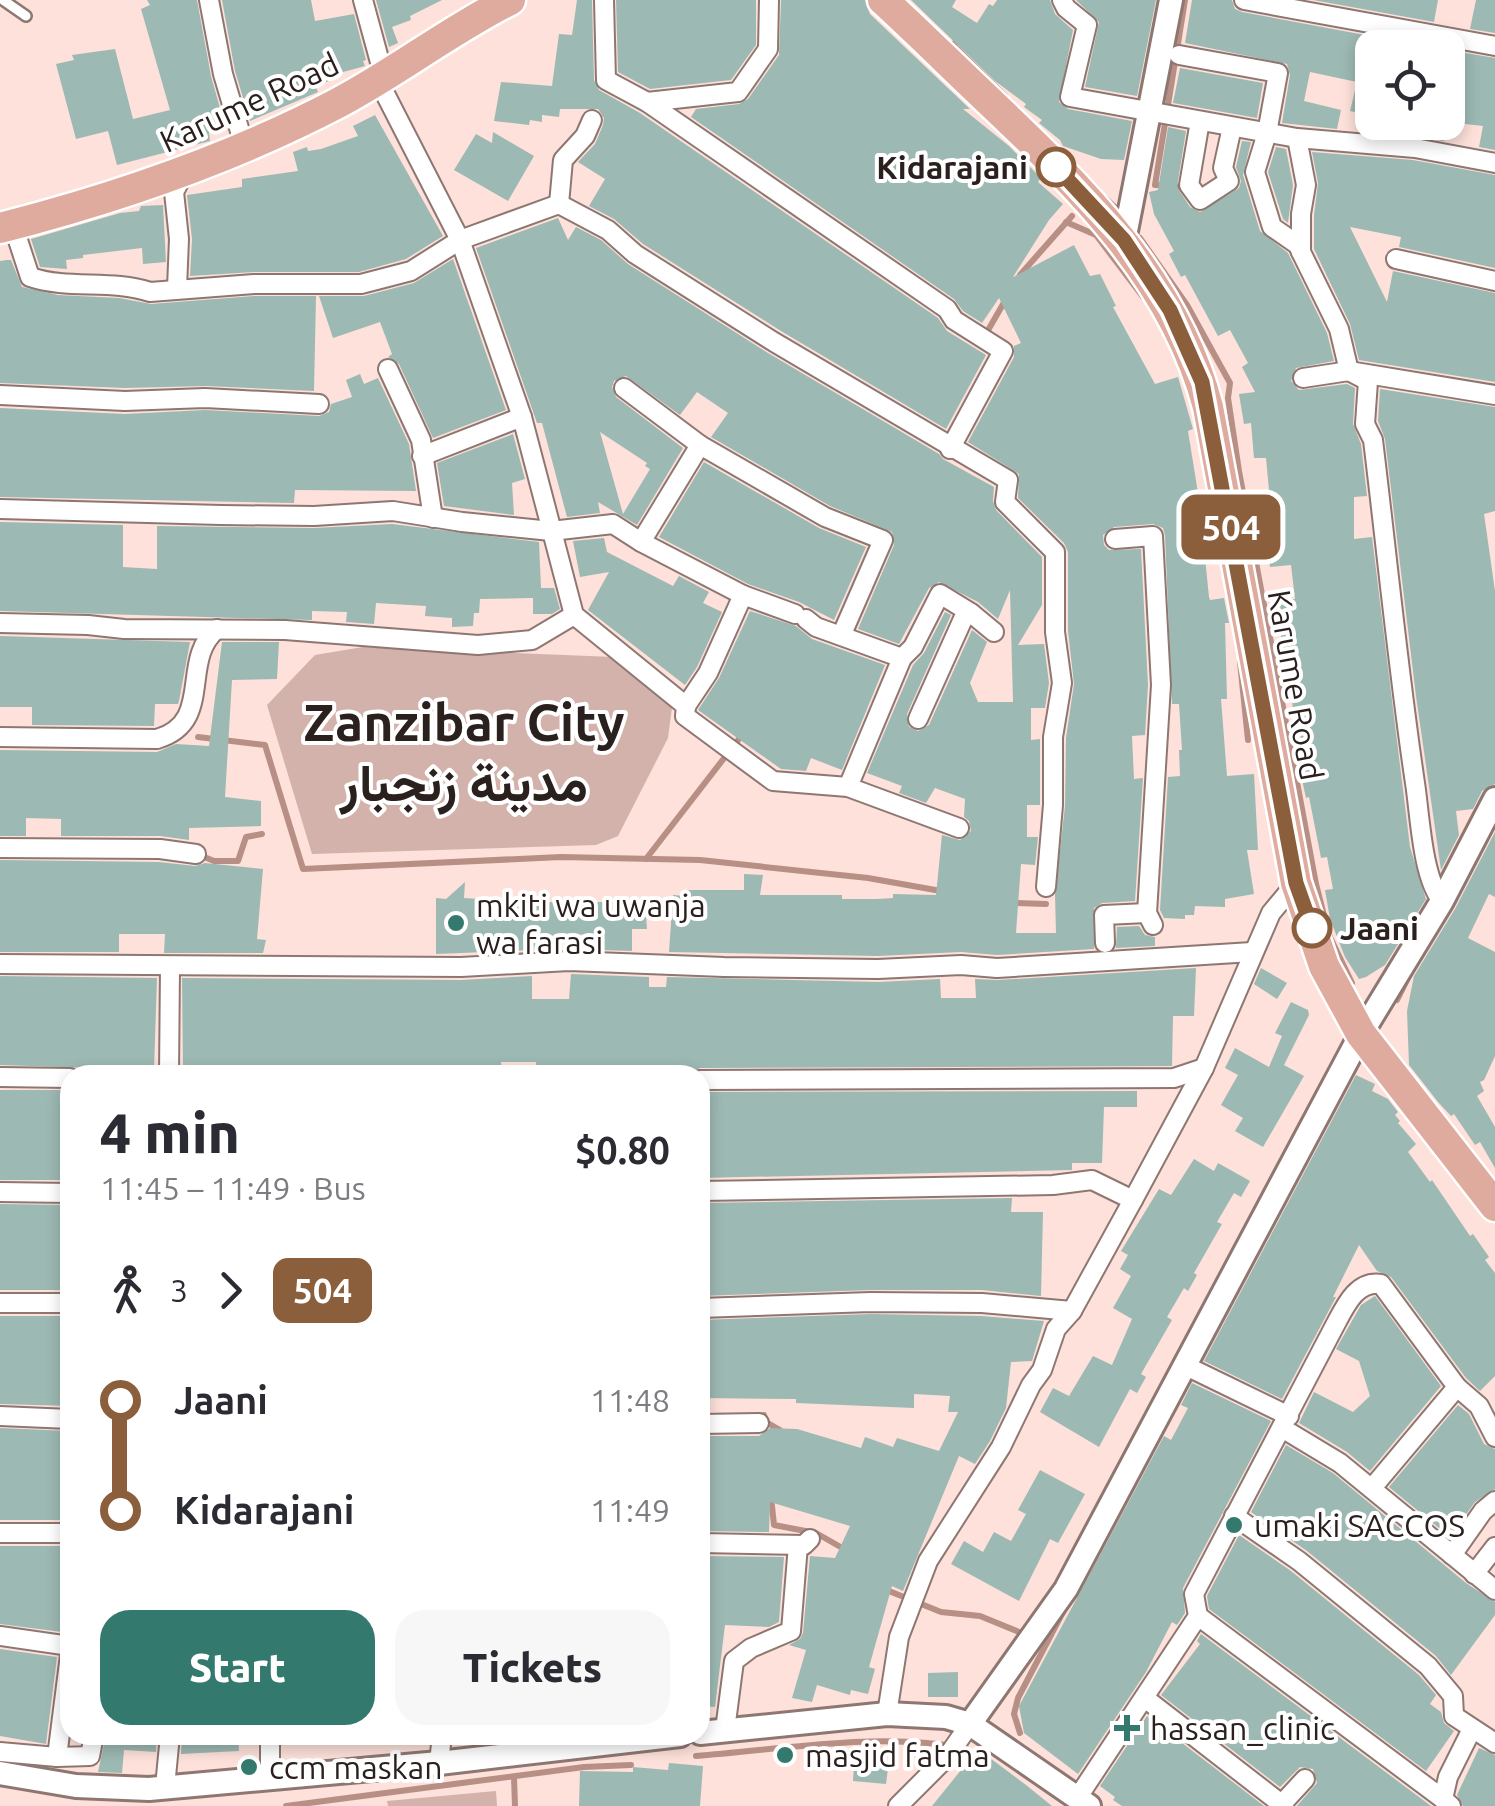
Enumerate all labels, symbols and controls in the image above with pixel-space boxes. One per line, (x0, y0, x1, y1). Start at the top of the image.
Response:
map controls (1355, 30, 1465, 140)
button: locate (1355, 30, 1465, 140)
street label: Karume Road (154, 45, 344, 159)
marker: Kidarajani (1037, 148, 1075, 186)
place label: Kidarajani (876, 149, 1028, 185)
line badge: 504 (1174, 494, 1288, 560)
text: 504 (1201, 507, 1261, 547)
street label: Karume Road (1262, 587, 1330, 783)
district label: Zanzibar City مدينة زنجبار (303, 693, 625, 815)
place label: mkiti wa uwanja wa farasi (476, 887, 706, 960)
marker: Jaani (1293, 909, 1331, 947)
place label: Jaani (1340, 910, 1419, 946)
marker: mkiti wa uwanja wa farasi (445, 912, 467, 934)
text: 4 min (100, 1102, 240, 1163)
text: $0.80 (575, 1129, 670, 1171)
text: 11:45 – 11:49 · Bus (100, 1170, 366, 1206)
icon: walk (100, 1263, 155, 1318)
icon: forward (203, 1263, 258, 1318)
text: 504 (293, 1270, 352, 1310)
text: 3 (170, 1272, 188, 1308)
text: Jaani (174, 1379, 268, 1421)
text: 11:48 (590, 1382, 670, 1418)
text: Kidarajani (174, 1489, 354, 1531)
text: 11:49 (590, 1492, 670, 1528)
place label: umaki SACCOS (1254, 1507, 1465, 1543)
marker: umaki SACCOS (1223, 1514, 1245, 1536)
button: Start (100, 1610, 375, 1725)
button: Tickets (395, 1610, 670, 1725)
place label: hassan_clinic (1150, 1710, 1335, 1746)
marker: hassan_clinic (1114, 1715, 1140, 1741)
place label: masjid fatma (805, 1737, 990, 1773)
marker: masjid fatma (774, 1744, 796, 1766)
place label: ccm maskan (269, 1749, 442, 1785)
marker: ccm maskan (238, 1756, 260, 1778)

